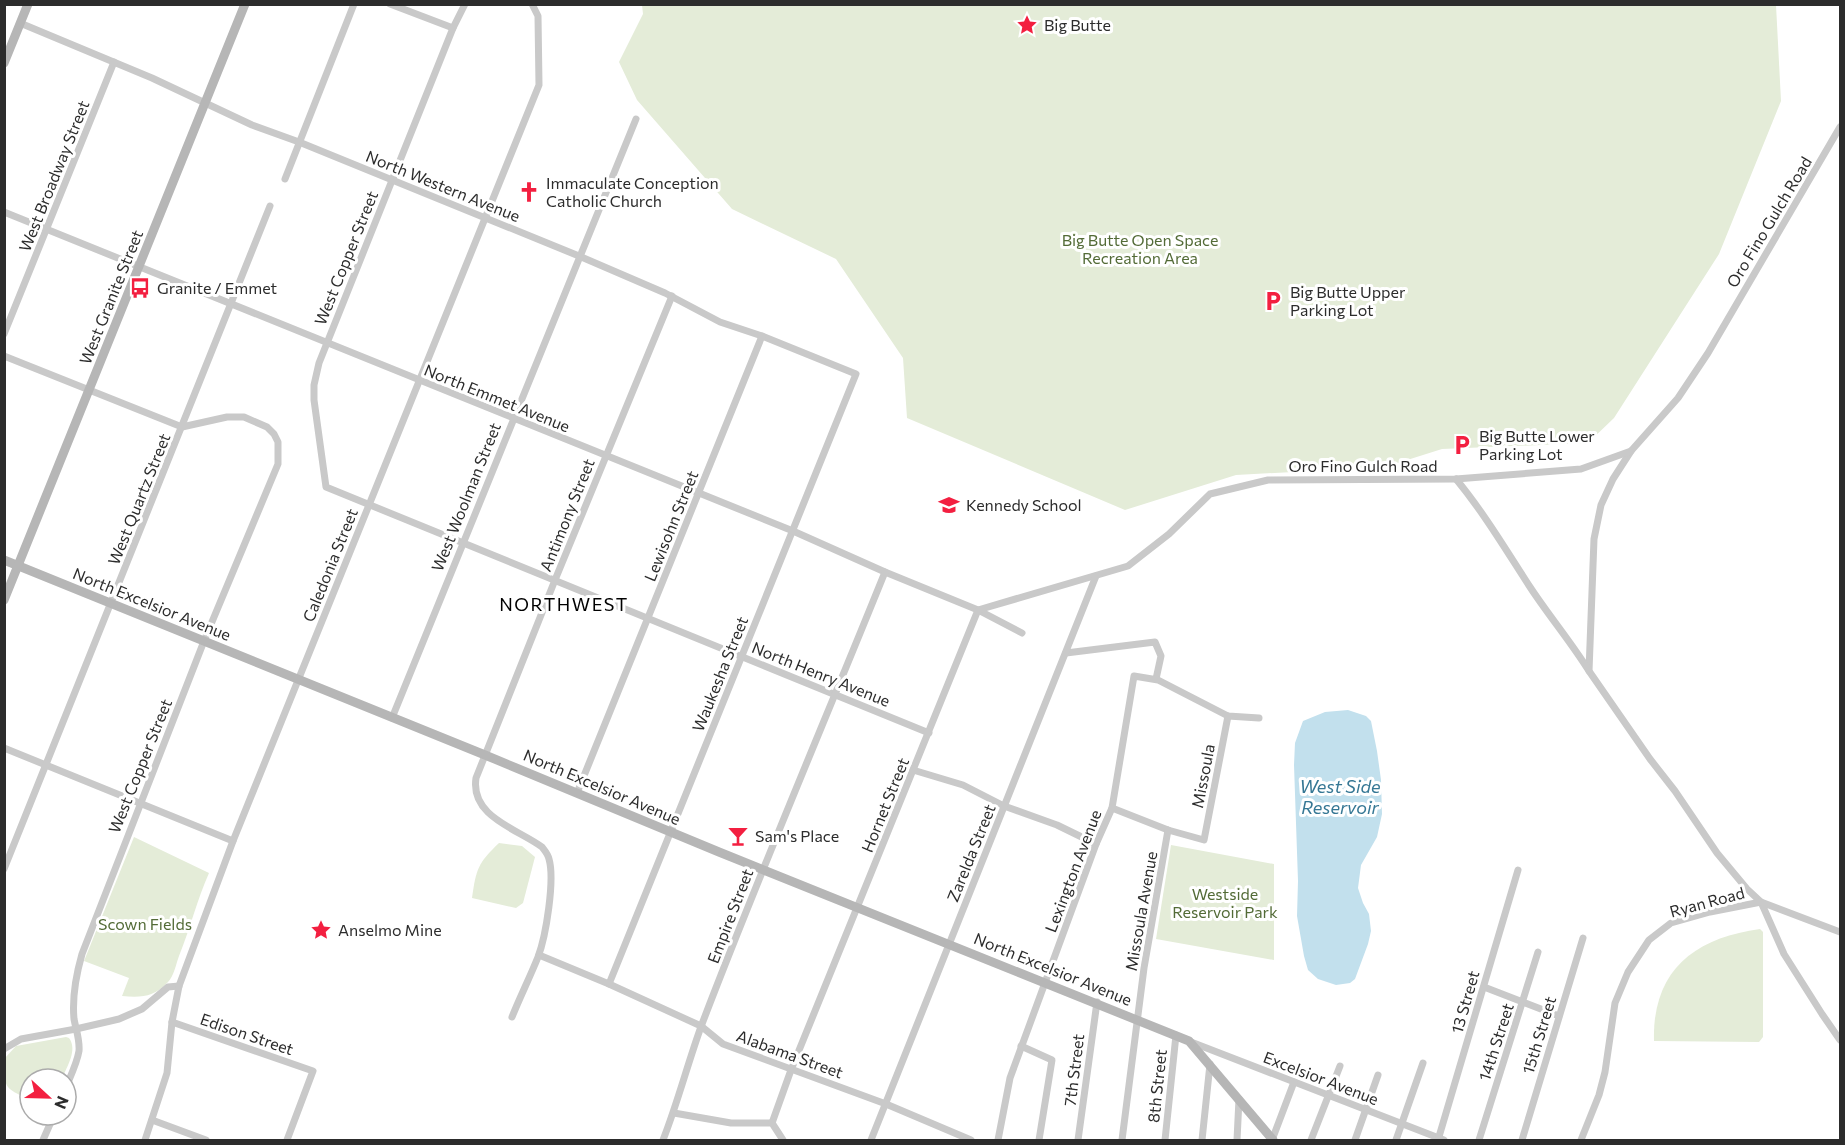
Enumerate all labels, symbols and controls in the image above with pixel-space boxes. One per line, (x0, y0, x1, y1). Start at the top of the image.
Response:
place icon: Big Butte (1015, 13, 1039, 37)
place label: Big Butte (1044, 15, 1111, 34)
street label: West Broadway Street (14, 97, 93, 254)
street label: North Western Avenue (363, 146, 523, 225)
street label: Oro Fino Gulch Road (1722, 153, 1815, 291)
place label: Immaculate Conception Catholic Church (546, 173, 719, 210)
church icon: Immaculate Conception Catholic Church (517, 180, 541, 204)
street label: West Copper Street (310, 188, 381, 328)
street label: West Granite Street (75, 226, 146, 367)
park label: Big Butte Open Space Recreation Area (1062, 230, 1218, 267)
bus stop icon: Granite / Emmet (128, 276, 152, 300)
place label: Granite / Emmet (157, 278, 277, 297)
place label: Big Butte Upper Parking Lot (1290, 282, 1406, 319)
parking icon: Big Butte Upper Parking Lot (1261, 289, 1285, 313)
street label: North Emmet Avenue (422, 360, 573, 435)
street label: West Woolman Street (427, 419, 504, 574)
place label: Big Butte Lower Parking Lot (1479, 426, 1595, 463)
street label: West Quartz Street (103, 430, 174, 567)
parking icon: Big Butte Lower Parking Lot (1450, 433, 1474, 457)
street label: Antimony Street (535, 455, 598, 574)
street label: Oro Fino Gulch Road (1288, 456, 1438, 475)
street label: Lewisohn Street (640, 467, 702, 584)
school or university icon: Kennedy School (937, 493, 961, 517)
place label: Kennedy School (966, 495, 1082, 514)
street label: Caledonia Street (298, 505, 361, 624)
street label: North Excelsior Avenue (70, 563, 234, 644)
district label: NORTHWEST (499, 593, 629, 615)
street label: Waukesha Street (688, 613, 751, 734)
street label: North Henry Avenue (749, 637, 893, 710)
street label: West Copper Street (104, 696, 175, 836)
street label: Missoula (1187, 742, 1218, 810)
street label: North Excelsior Avenue (521, 745, 684, 828)
street label: Hornet Street (857, 754, 912, 855)
water label: West Side Reservoir (1300, 775, 1381, 818)
street label: Zarelda Street (942, 801, 999, 904)
street label: Lexington Avenue (1040, 807, 1105, 935)
bar icon: Sam's Place (726, 824, 750, 848)
place label: Sam's Place (755, 826, 839, 845)
street label: Missoula Avenue (1121, 850, 1160, 972)
street label: Empire Street (703, 865, 756, 966)
street label: Ryan Road (1667, 882, 1746, 921)
park label: Westside Reservoir Park (1172, 884, 1278, 921)
park label: Scown Fields (98, 914, 192, 933)
place icon: Anselmo Mine (309, 918, 333, 942)
place label: Anselmo Mine (338, 920, 442, 939)
street label: North Excelsior Avenue (971, 928, 1135, 1009)
street label: 13 Street (1447, 968, 1483, 1035)
street label: 15th Street (1518, 993, 1559, 1076)
street label: 14th Street (1474, 1000, 1517, 1083)
street label: Edison Street (198, 1009, 297, 1058)
street label: Alabama Street (734, 1025, 846, 1082)
street label: 7th Street (1060, 1032, 1087, 1107)
street label: Excelsior Avenue (1261, 1047, 1381, 1108)
street label: 8th Street (1143, 1048, 1170, 1124)
north arrow (18, 1067, 78, 1127)
text: N (51, 1094, 73, 1112)

